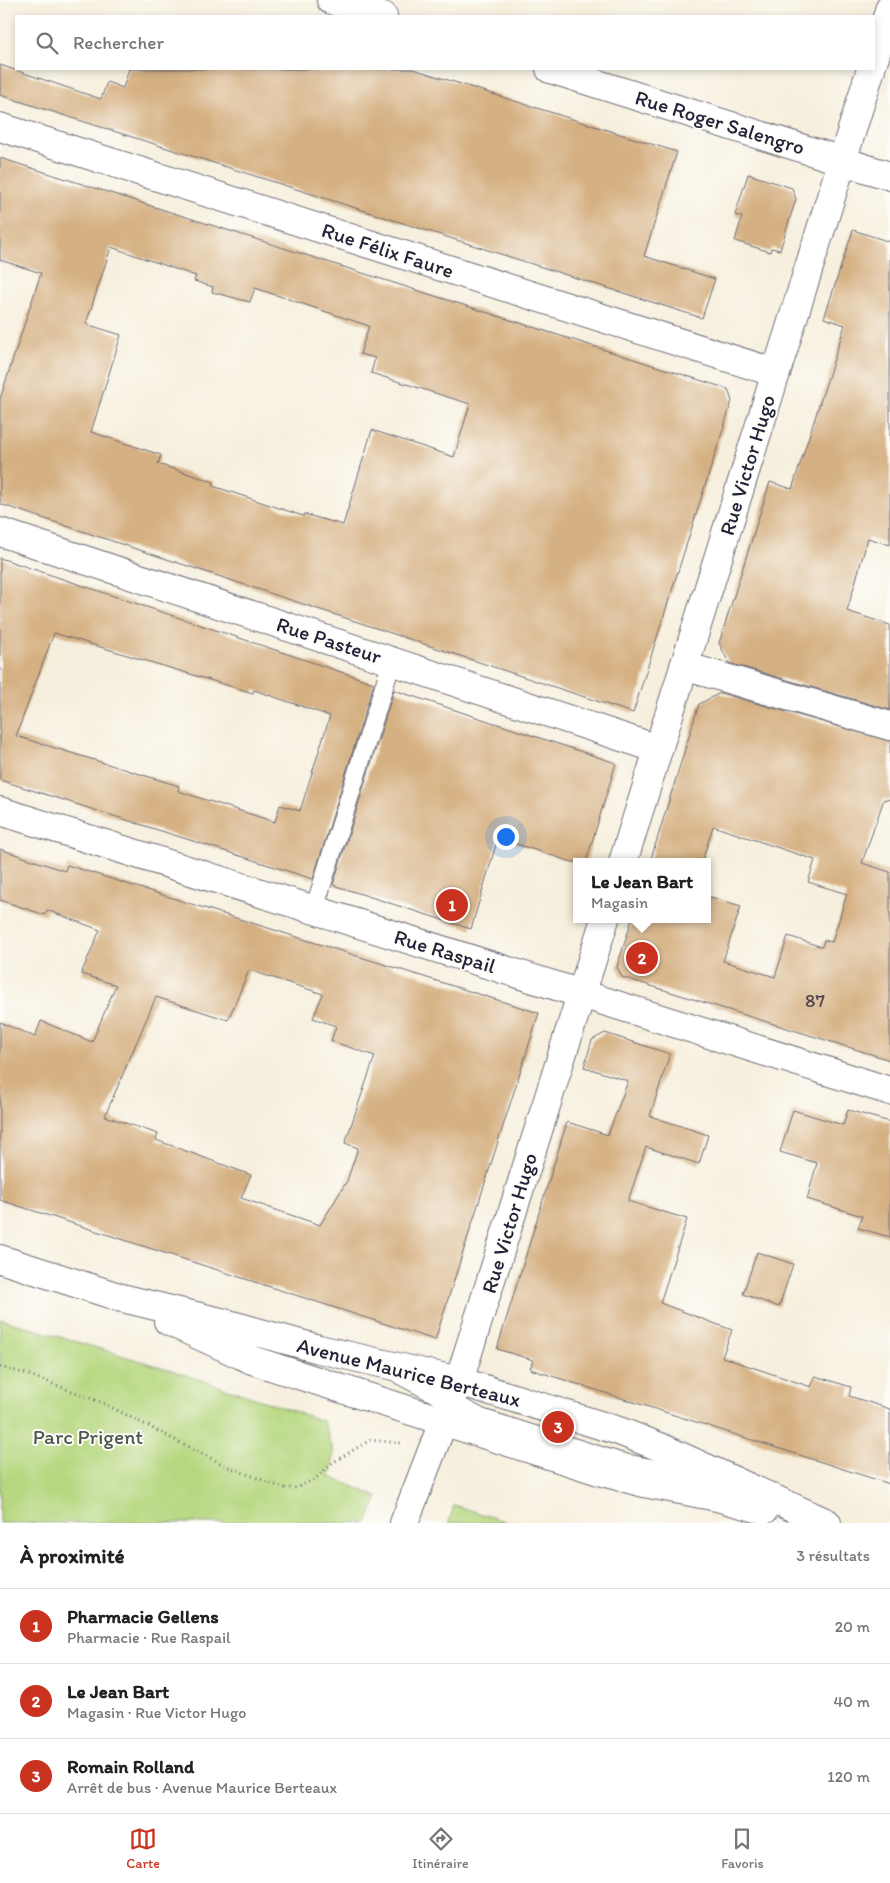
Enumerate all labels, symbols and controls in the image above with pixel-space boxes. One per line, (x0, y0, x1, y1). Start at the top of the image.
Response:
search box (15, 15, 875, 70)
icon: search (33, 29, 61, 57)
text: Rechercher (73, 31, 164, 54)
street label: Rue Roger Salengro (632, 84, 808, 160)
street label: Rue Félix Faure (319, 217, 457, 283)
street label: Rue Victor Hugo (714, 392, 780, 538)
street label: Rue Pasteur (273, 611, 385, 669)
your location (493, 824, 519, 850)
popup (573, 858, 711, 923)
text: Le Jean Bart (591, 870, 693, 893)
pin: 1 (436, 886, 468, 924)
text: Magasin (591, 893, 648, 912)
street label: Rue Raspail (391, 924, 499, 978)
pin: 2 (626, 939, 658, 977)
house number: 87 (805, 989, 825, 1012)
street label: Rue Victor Hugo (476, 1150, 542, 1296)
street label: Avenue Maurice Berteaux (295, 1332, 523, 1412)
pin: 3 (542, 1408, 574, 1446)
park label: Parc Prigent (33, 1424, 143, 1449)
text: À proximité (20, 1543, 125, 1568)
text: 3 résultats (796, 1546, 870, 1565)
text: Pharmacie Gellens (67, 1605, 219, 1628)
text: 1 (32, 1617, 40, 1636)
text: 20 m (835, 1617, 870, 1636)
text: Pharmacie · Rue Raspail (67, 1628, 231, 1647)
text: Le Jean Bart (67, 1680, 169, 1703)
text: 2 (32, 1692, 40, 1711)
text: 40 m (833, 1692, 870, 1711)
text: Magasin · Rue Victor Hugo (67, 1703, 246, 1722)
text: Romain Rolland (67, 1755, 194, 1778)
text: 3 (32, 1767, 40, 1786)
text: 120 m (827, 1767, 870, 1786)
text: Arrêt de bus · Avenue Maurice Berteaux (67, 1778, 337, 1797)
tab: Carte (126, 1825, 160, 1872)
tab: Itinéraire (412, 1825, 469, 1872)
tab: Favoris (721, 1825, 764, 1872)

